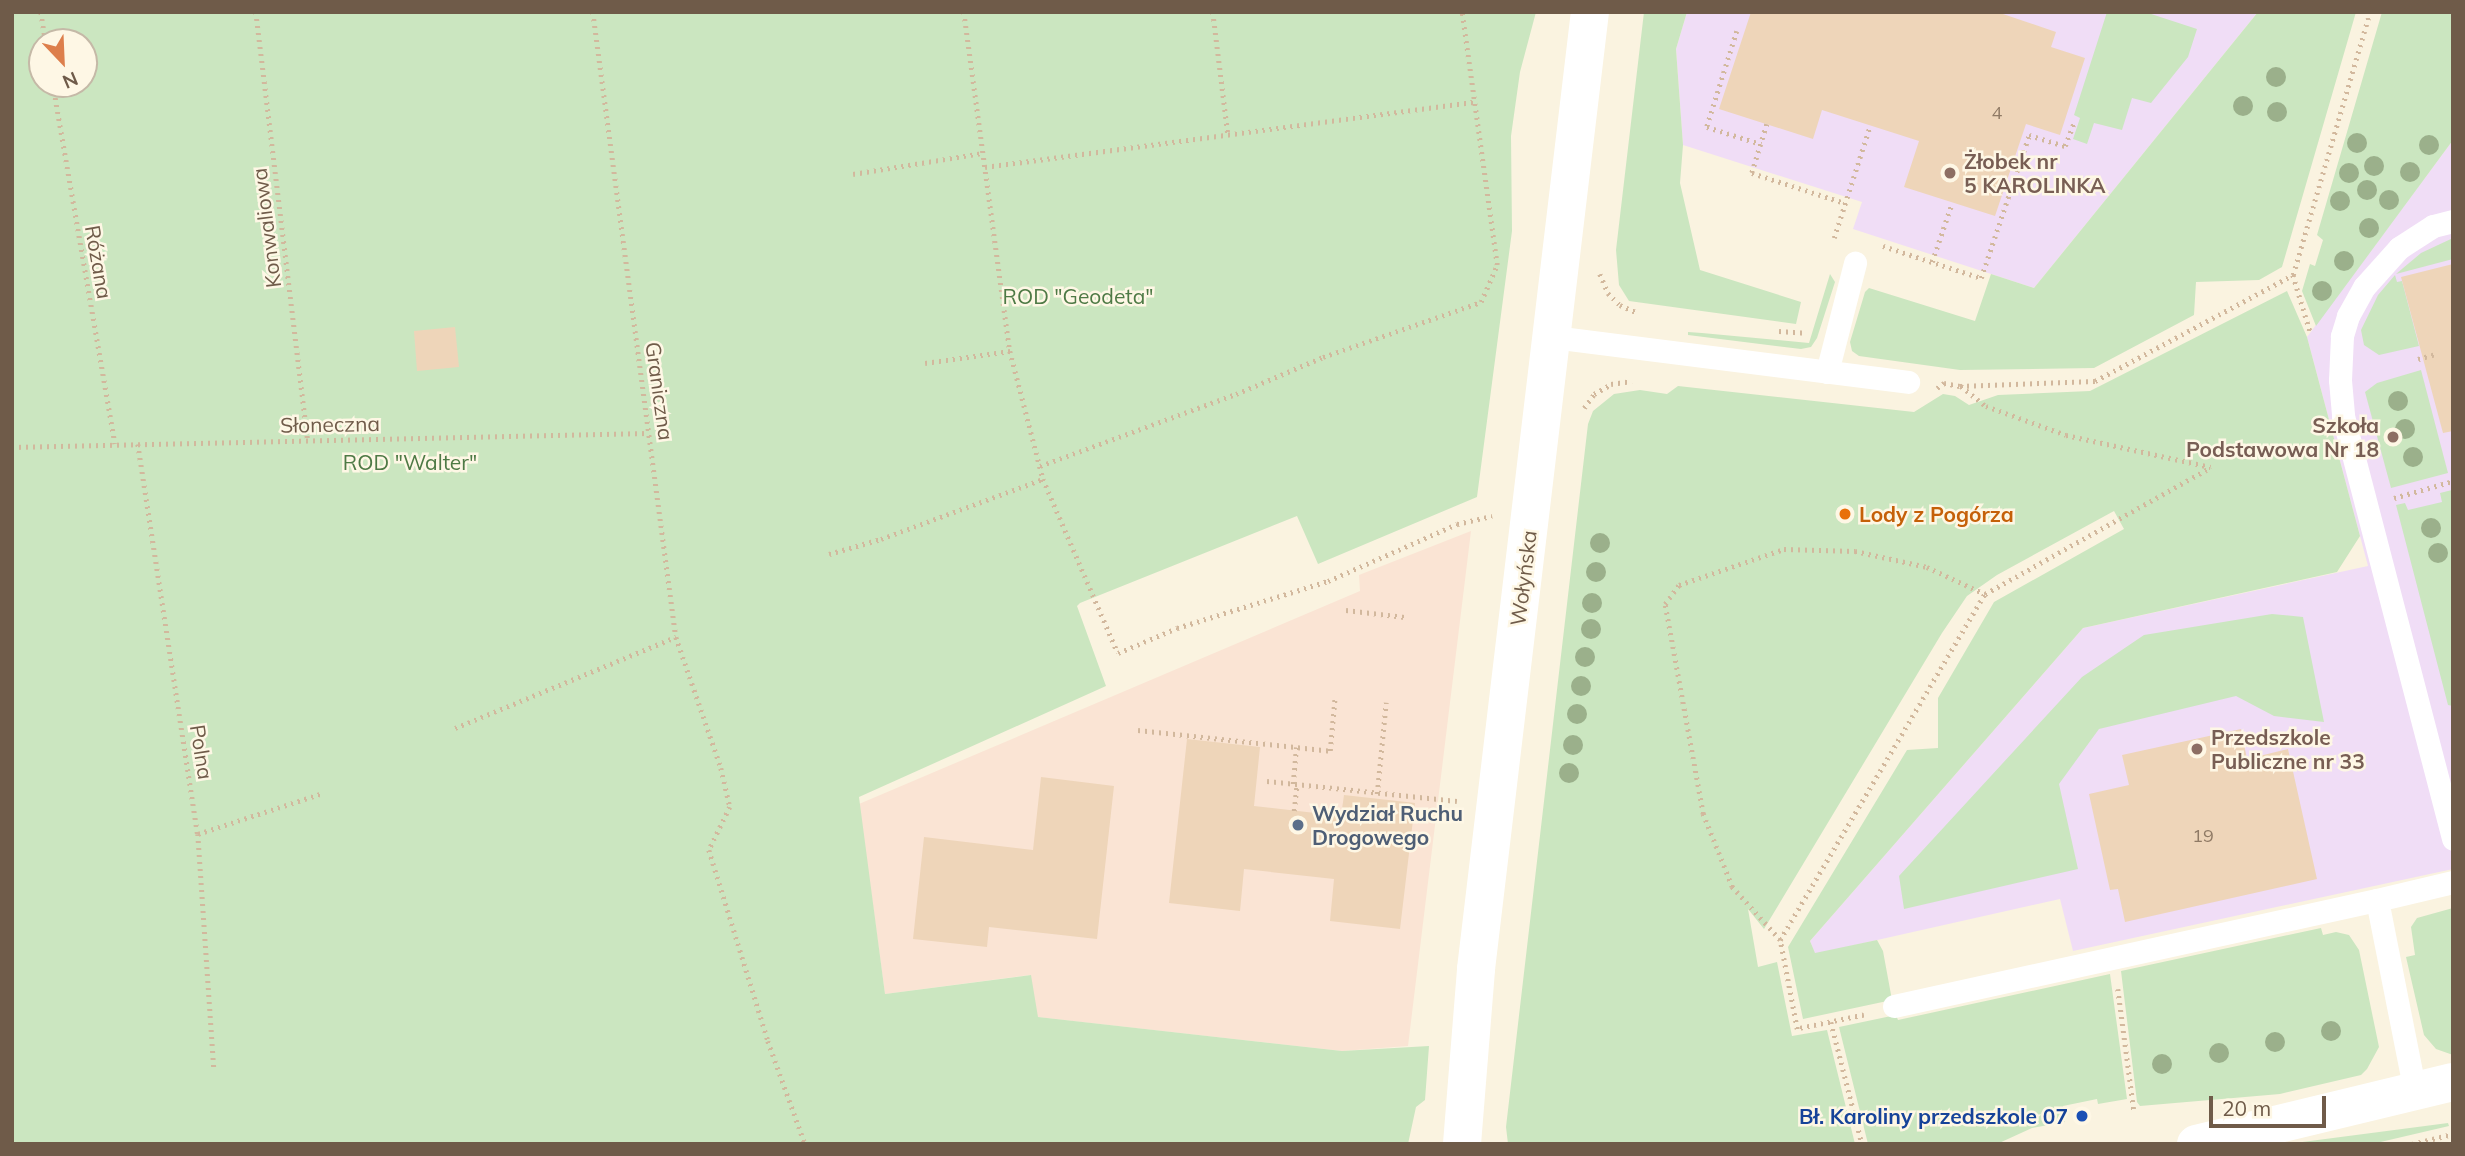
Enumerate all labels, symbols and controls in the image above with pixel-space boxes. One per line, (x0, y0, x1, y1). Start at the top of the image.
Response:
north arrow (28, 28, 98, 98)
text: N (59, 67, 82, 94)
house number: 4 (1992, 102, 2002, 124)
place label: Żłobek nr 5 KAROLINKA (1964, 148, 2106, 198)
marker: Żłobek nr 5 KAROLINKA (1942, 165, 1958, 181)
street label: Konwaliowa (246, 167, 286, 289)
street label: Różana (80, 223, 118, 301)
park label: ROD "Geodeta" (1002, 283, 1154, 309)
street label: Graniczna (641, 340, 679, 442)
street label: Słoneczna (280, 411, 380, 437)
place label: Szkoła Podstawowa Nr 18 (2186, 412, 2379, 462)
marker: Szkoła Podstawowa Nr 18 (2385, 429, 2401, 445)
park label: ROD "Walter" (343, 449, 477, 475)
place label: Lody z Pogórza (1859, 501, 2014, 527)
marker: Lody z Pogórza (1837, 506, 1853, 522)
street label: Wołyńska (1505, 529, 1541, 627)
street label: Polna (185, 723, 219, 781)
place label: Przedszkole Publiczne nr 33 (2211, 724, 2365, 774)
marker: Przedszkole Publiczne nr 33 (2189, 741, 2205, 757)
place label: Wydział Ruchu Drogowego (1312, 800, 1463, 850)
marker: Wydział Ruchu Drogowego (1290, 817, 1306, 833)
house number: 19 (2192, 825, 2214, 847)
scale bar (2213, 1082, 2330, 1126)
text: 20 m (2222, 1095, 2271, 1121)
place label: Bł. Karoliny przedszkole 07 (1799, 1103, 2068, 1129)
marker: Bł. Karoliny przedszkole 07 (2074, 1108, 2090, 1124)

